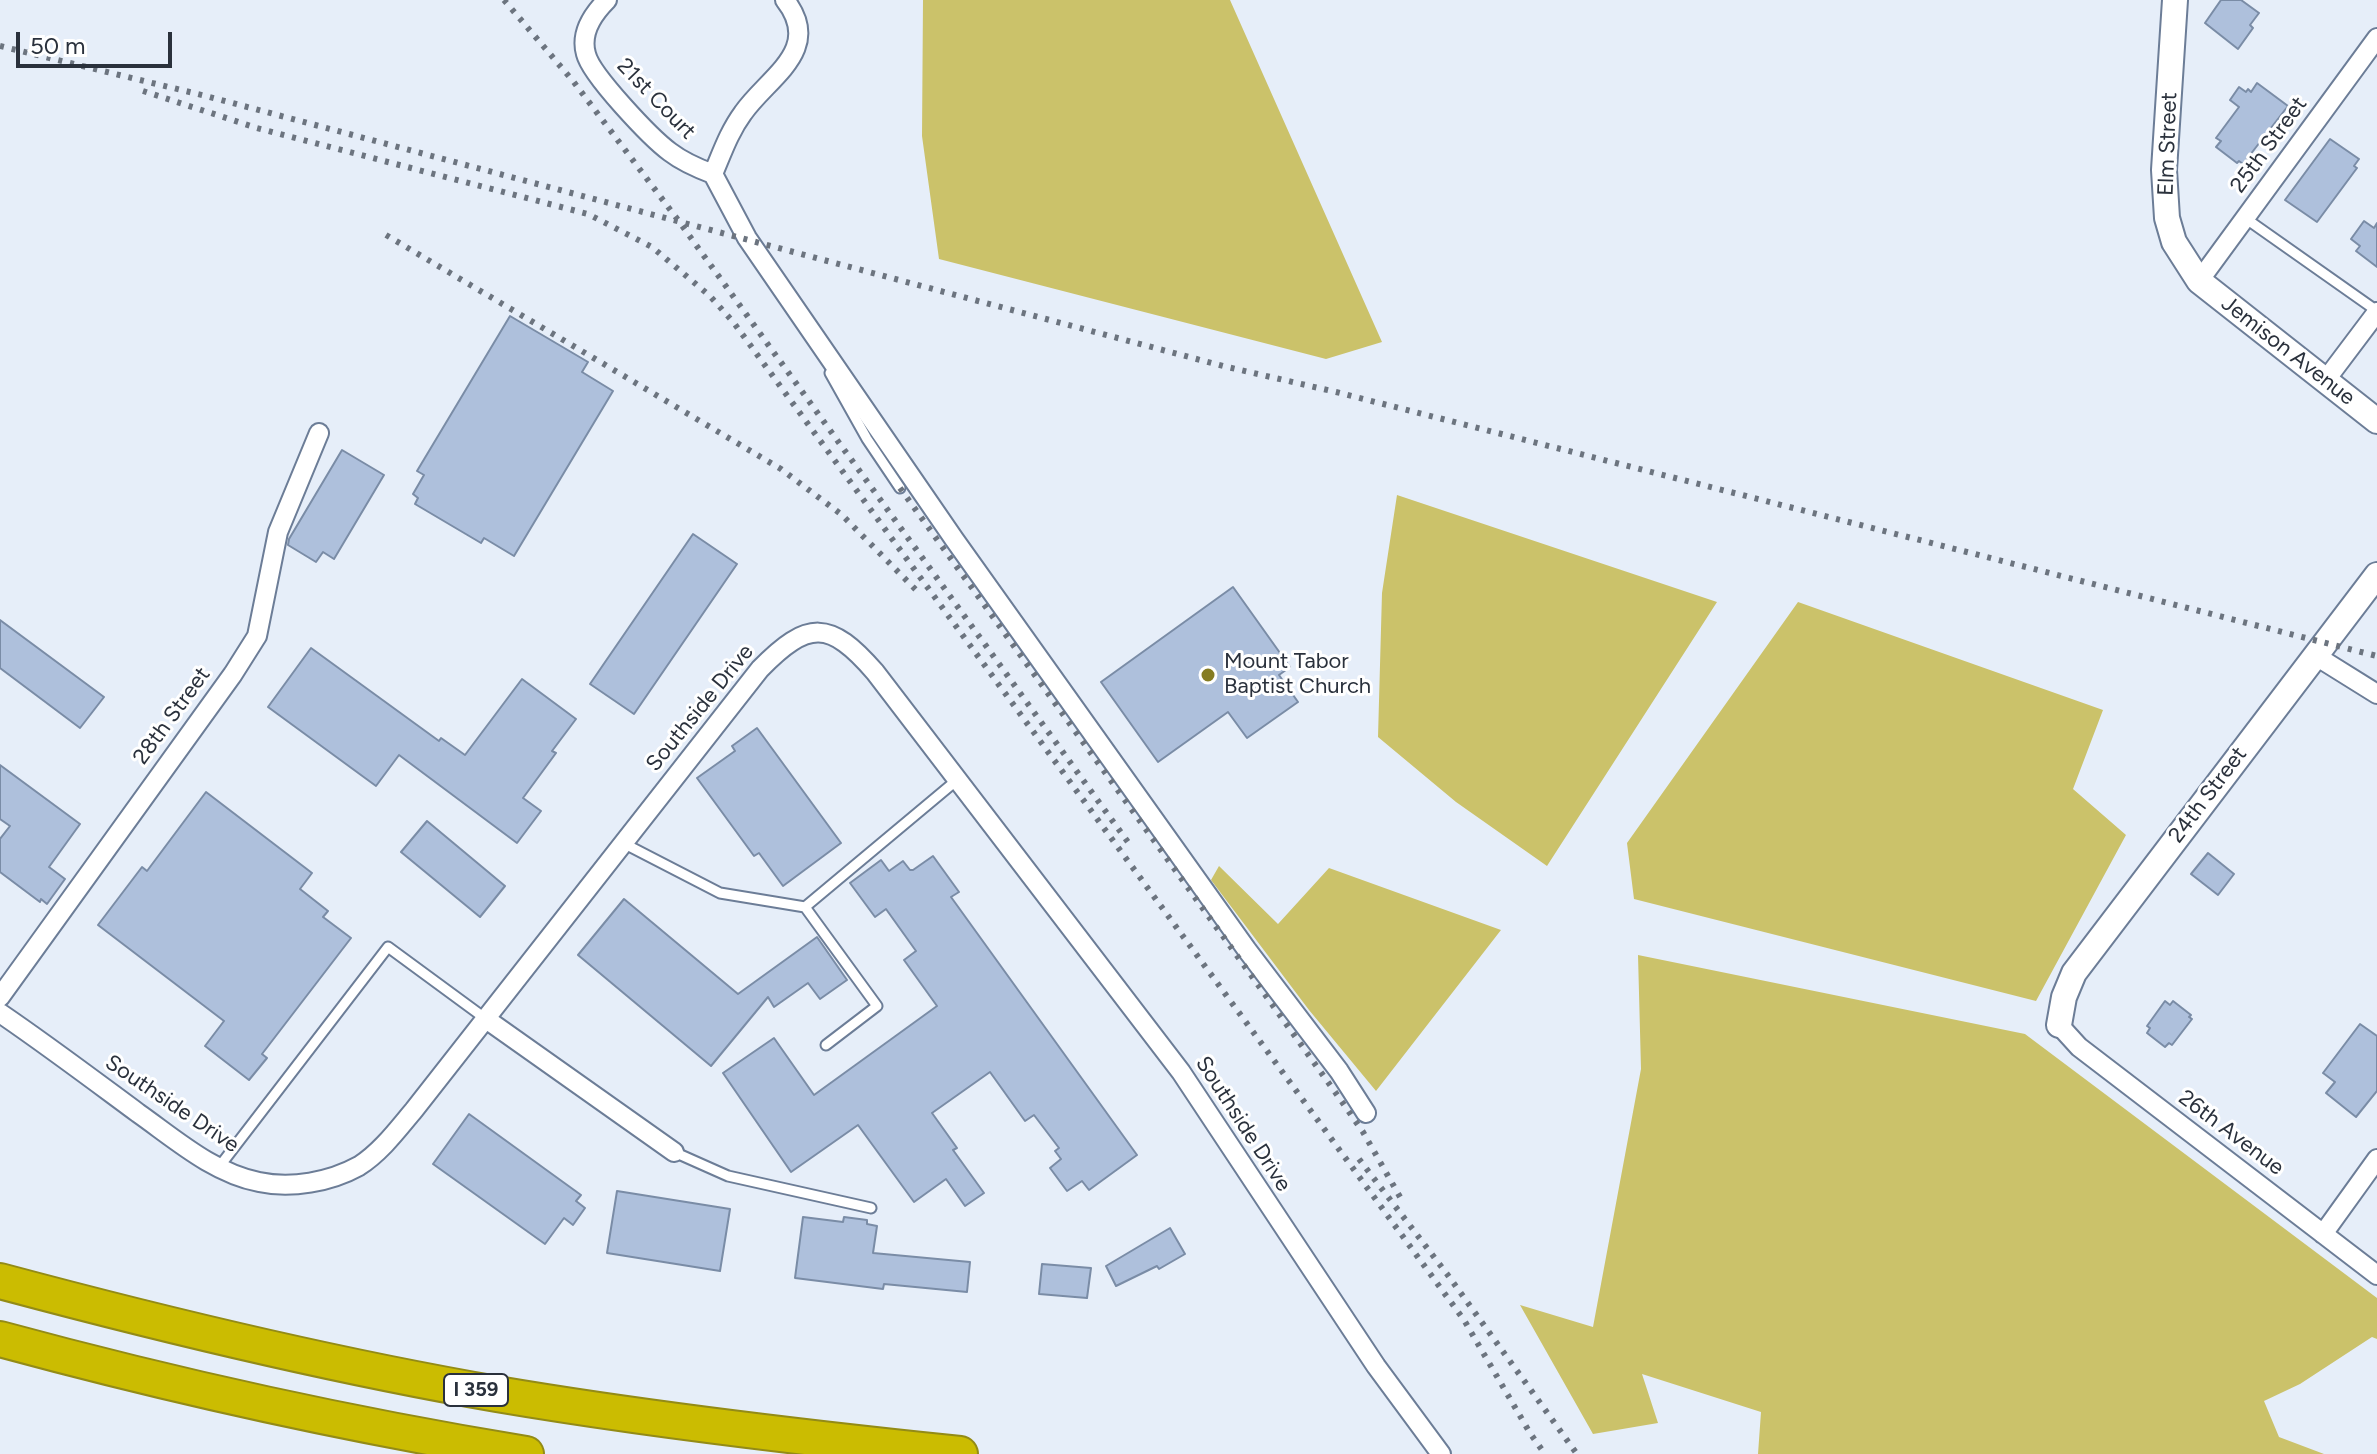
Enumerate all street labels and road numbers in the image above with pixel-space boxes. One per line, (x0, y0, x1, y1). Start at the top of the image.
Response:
street label: 21st Court (611, 53, 701, 145)
street label: Elm Street (2153, 92, 2183, 196)
street label: 25th Street (2225, 92, 2313, 198)
street label: Jemison Avenue (2216, 291, 2360, 411)
street label: Southside Drive (641, 639, 759, 777)
street label: 28th Street (128, 662, 216, 770)
street label: 24th Street (2163, 742, 2253, 848)
street label: Southside Drive (100, 1050, 244, 1158)
street label: Southside Drive (1190, 1052, 1296, 1196)
street label: 26th Avenue (2173, 1085, 2289, 1181)
road number: I 359 (444, 1374, 508, 1406)

